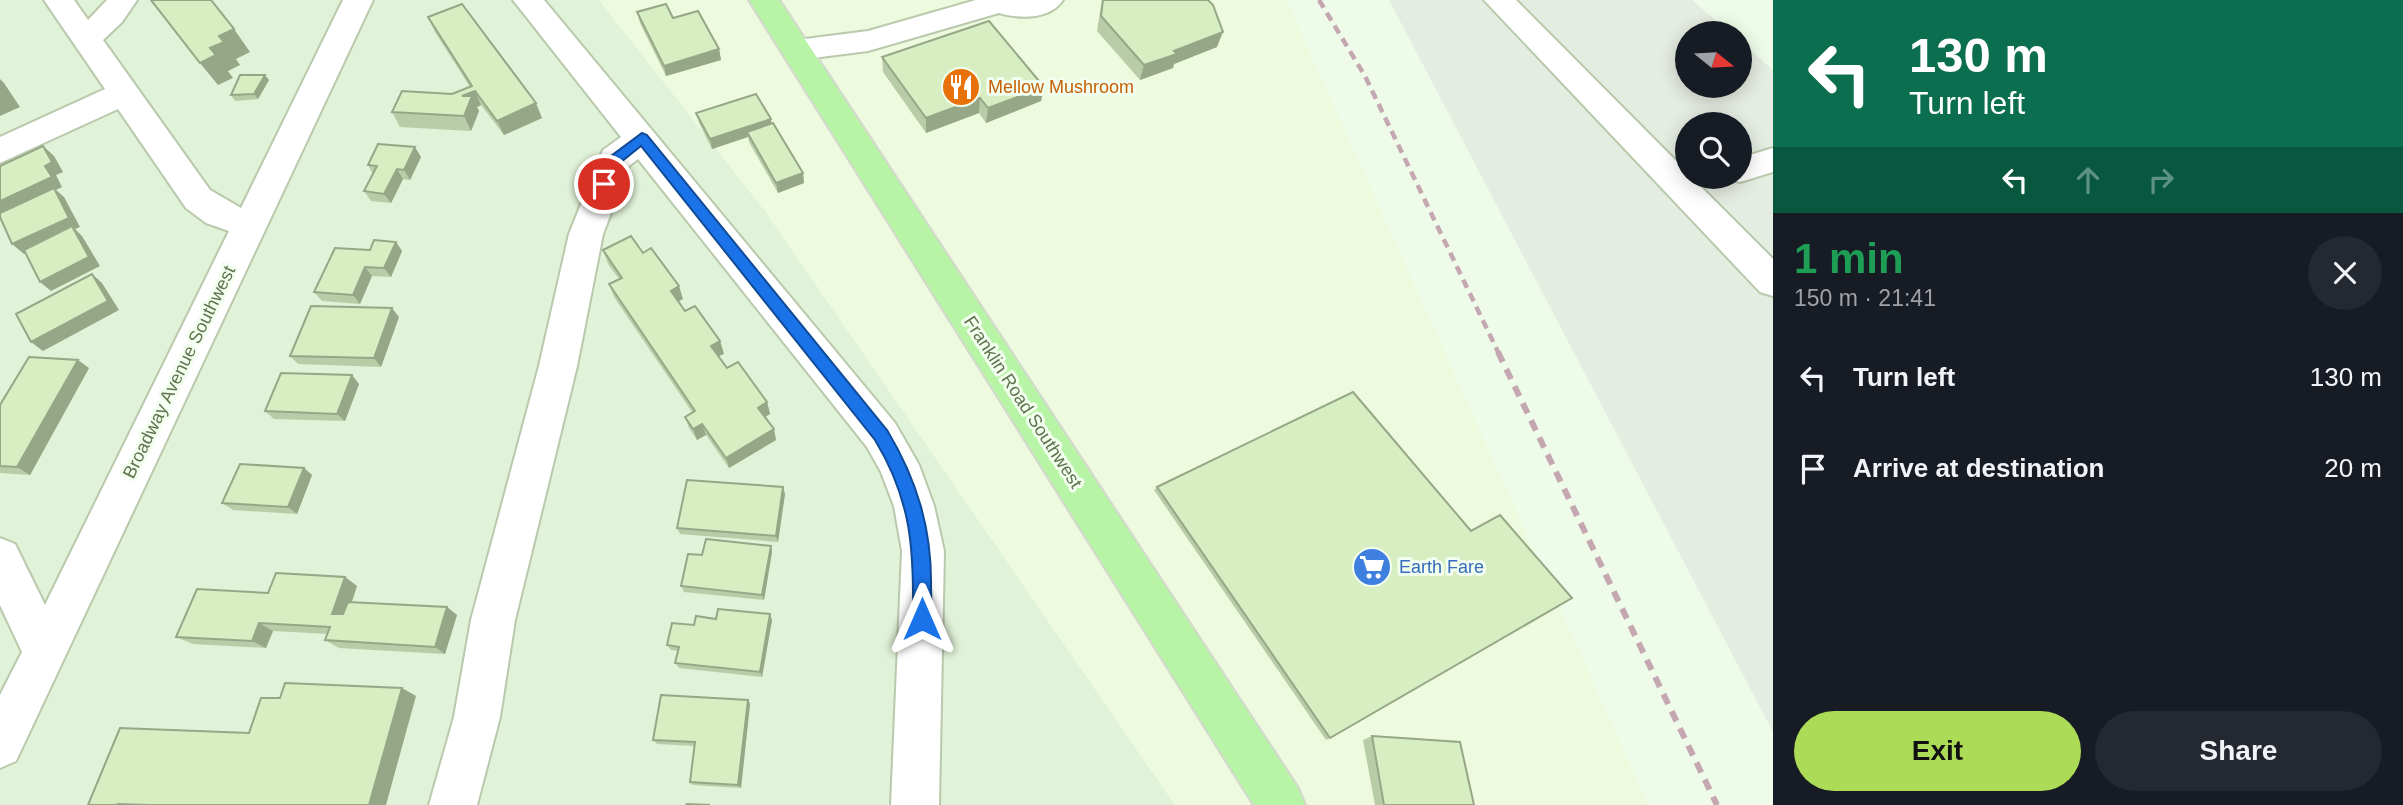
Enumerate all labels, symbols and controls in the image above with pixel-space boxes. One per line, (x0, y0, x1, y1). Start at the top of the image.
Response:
north arrow (1675, 21, 1752, 98)
map controls (1675, 21, 1752, 189)
icon: left (1794, 28, 1885, 119)
text: 130 m (1909, 28, 2048, 82)
restaurant icon: Mellow Mushroom (940, 66, 982, 108)
place label: Mellow Mushroom (988, 77, 1134, 97)
text: Turn left (1909, 85, 2025, 121)
button: search (1675, 112, 1752, 189)
pin (574, 154, 634, 214)
icon: left (1996, 161, 2034, 199)
icon: ahead (2069, 161, 2107, 199)
icon: right (2142, 161, 2180, 199)
icon: arrive (585, 165, 623, 203)
text: 1 min (1794, 235, 1904, 282)
button: close (2308, 236, 2382, 310)
street label: Broadway Avenue Southwest (119, 263, 239, 481)
text: 150 m · 21:41 (1794, 285, 1936, 311)
street label: Franklin Road Southwest (960, 312, 1086, 492)
icon: left (1794, 359, 1832, 397)
text: Turn left (1853, 362, 1955, 392)
text: 130 m (2310, 362, 2382, 392)
icon: arrive (1794, 450, 1832, 488)
text: Arrive at destination (1853, 453, 2104, 483)
text: 20 m (2324, 453, 2382, 483)
supermarket icon: Earth Fare (1351, 546, 1393, 588)
place label: Earth Fare (1399, 557, 1484, 577)
position arrow (885, 582, 959, 656)
button: Exit (1794, 711, 2081, 791)
button: Share (2095, 711, 2382, 791)

